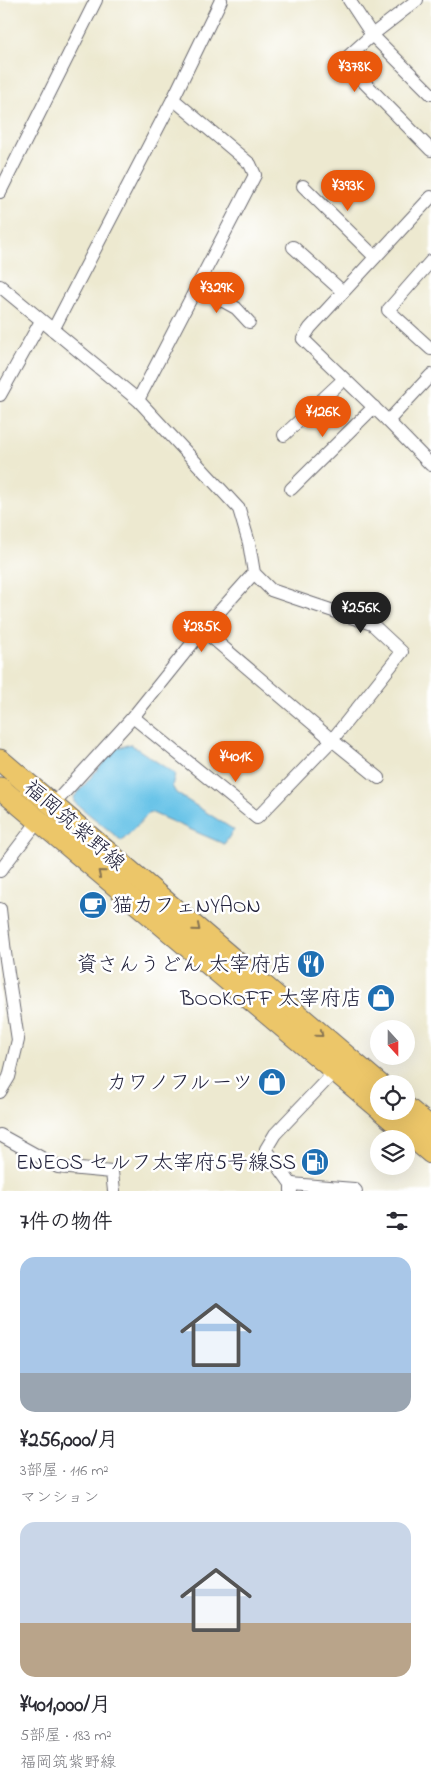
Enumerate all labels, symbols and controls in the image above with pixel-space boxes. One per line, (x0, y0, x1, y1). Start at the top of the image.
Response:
pin: ¥378K (320, 51, 390, 93)
text: ¥378K (338, 55, 372, 79)
pin: ¥393K (313, 170, 383, 212)
text: ¥393K (332, 174, 364, 198)
pin: ¥329K (182, 272, 252, 314)
text: ¥329K (200, 276, 234, 300)
pin: ¥126K (288, 396, 358, 438)
text: ¥126K (306, 400, 340, 424)
pin: ¥256K (326, 592, 396, 634)
text: ¥256K (342, 596, 380, 620)
pin: ¥285K (167, 610, 237, 653)
text: ¥285K (183, 615, 221, 639)
pin: ¥401K (201, 740, 271, 783)
text: ¥401K (220, 745, 252, 769)
street label: 福岡筑紫野線 (16, 774, 131, 879)
one-way arrow (98, 870, 107, 879)
cafe icon: 猫カフェNYAON (78, 890, 108, 920)
place label: 猫カフェNYAON (112, 892, 261, 922)
one-way arrow (191, 923, 200, 932)
restaurant icon: 資さんうどん 太宰府店 (296, 949, 326, 979)
place label: 資さんうどん 太宰府店 (76, 951, 292, 981)
shop icon: BOOKOFF 太宰府店 (366, 983, 396, 1013)
place label: BOOKOFF 太宰府店 (179, 985, 362, 1015)
north arrow (370, 1020, 415, 1065)
map controls (370, 1020, 415, 1175)
one-way arrow (315, 1028, 324, 1037)
shop icon: カワノフルーツ (257, 1067, 287, 1097)
place label: カワノフルーツ (106, 1069, 253, 1099)
button: locate (370, 1075, 415, 1120)
button: layers (370, 1130, 415, 1175)
fuel station icon: ENEOS セルフ太宰府5号線SS (300, 1147, 330, 1177)
place label: ENEOS セルフ太宰府5号線SS (16, 1149, 296, 1179)
icon: filters (383, 1207, 411, 1235)
text: 7件の物件 (20, 1208, 113, 1238)
icon: home (171, 1290, 261, 1380)
text: ¥256,000/月 (20, 1426, 118, 1456)
text: 3部屋 · 116 m² (20, 1459, 108, 1483)
text: マンション (20, 1486, 99, 1510)
icon: home (171, 1555, 261, 1645)
text: ¥401,000/月 (20, 1691, 111, 1721)
text: 5部屋 · 183 m² (20, 1724, 111, 1748)
text: 福岡筑紫野線 (20, 1751, 116, 1775)

